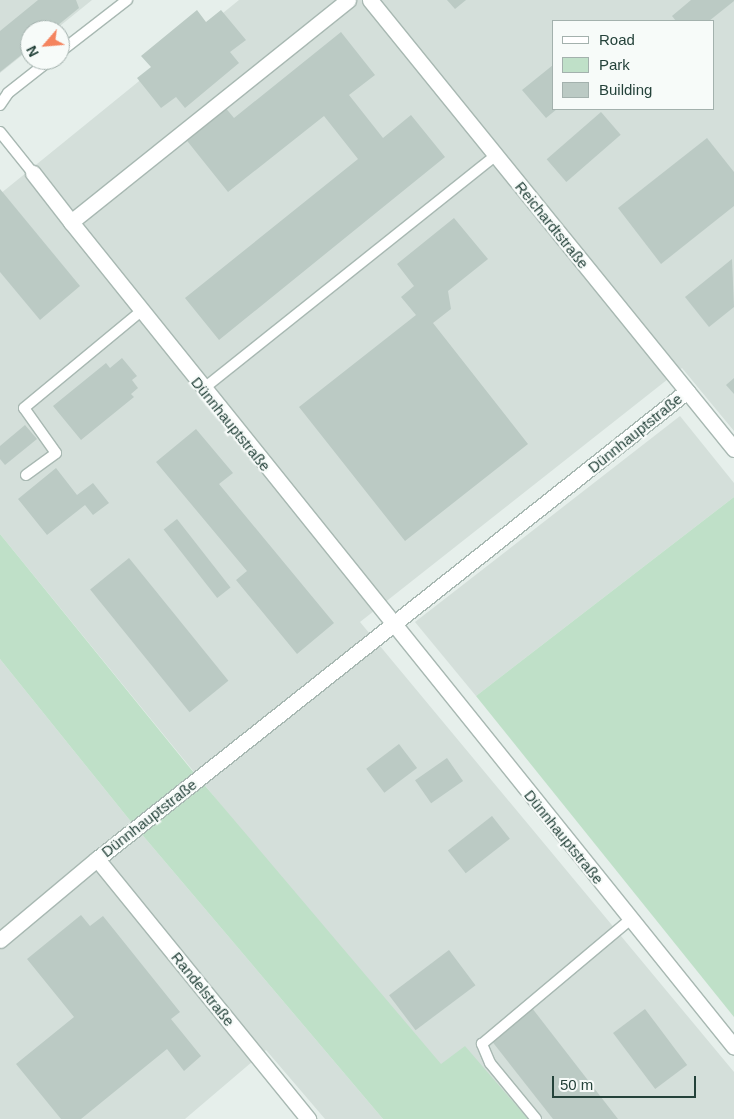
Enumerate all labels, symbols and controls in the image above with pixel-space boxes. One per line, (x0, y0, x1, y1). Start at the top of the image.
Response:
north arrow (20, 20, 70, 70)
legend (552, 20, 714, 110)
text: Road (599, 31, 635, 48)
text: N (23, 43, 42, 59)
text: Park (599, 56, 630, 73)
text: Building (599, 81, 652, 98)
street label: Reichardtstraße (511, 178, 593, 272)
street label: Dünnhauptstraße (188, 373, 274, 475)
street label: Dünnhauptstraße (584, 390, 686, 476)
street label: Dünnhauptstraße (98, 775, 200, 861)
street label: Dünnhauptstraße (521, 786, 607, 888)
street label: Randelstraße (168, 948, 238, 1030)
scale bar (554, 1066, 698, 1098)
text: 50 m (560, 1076, 593, 1093)

